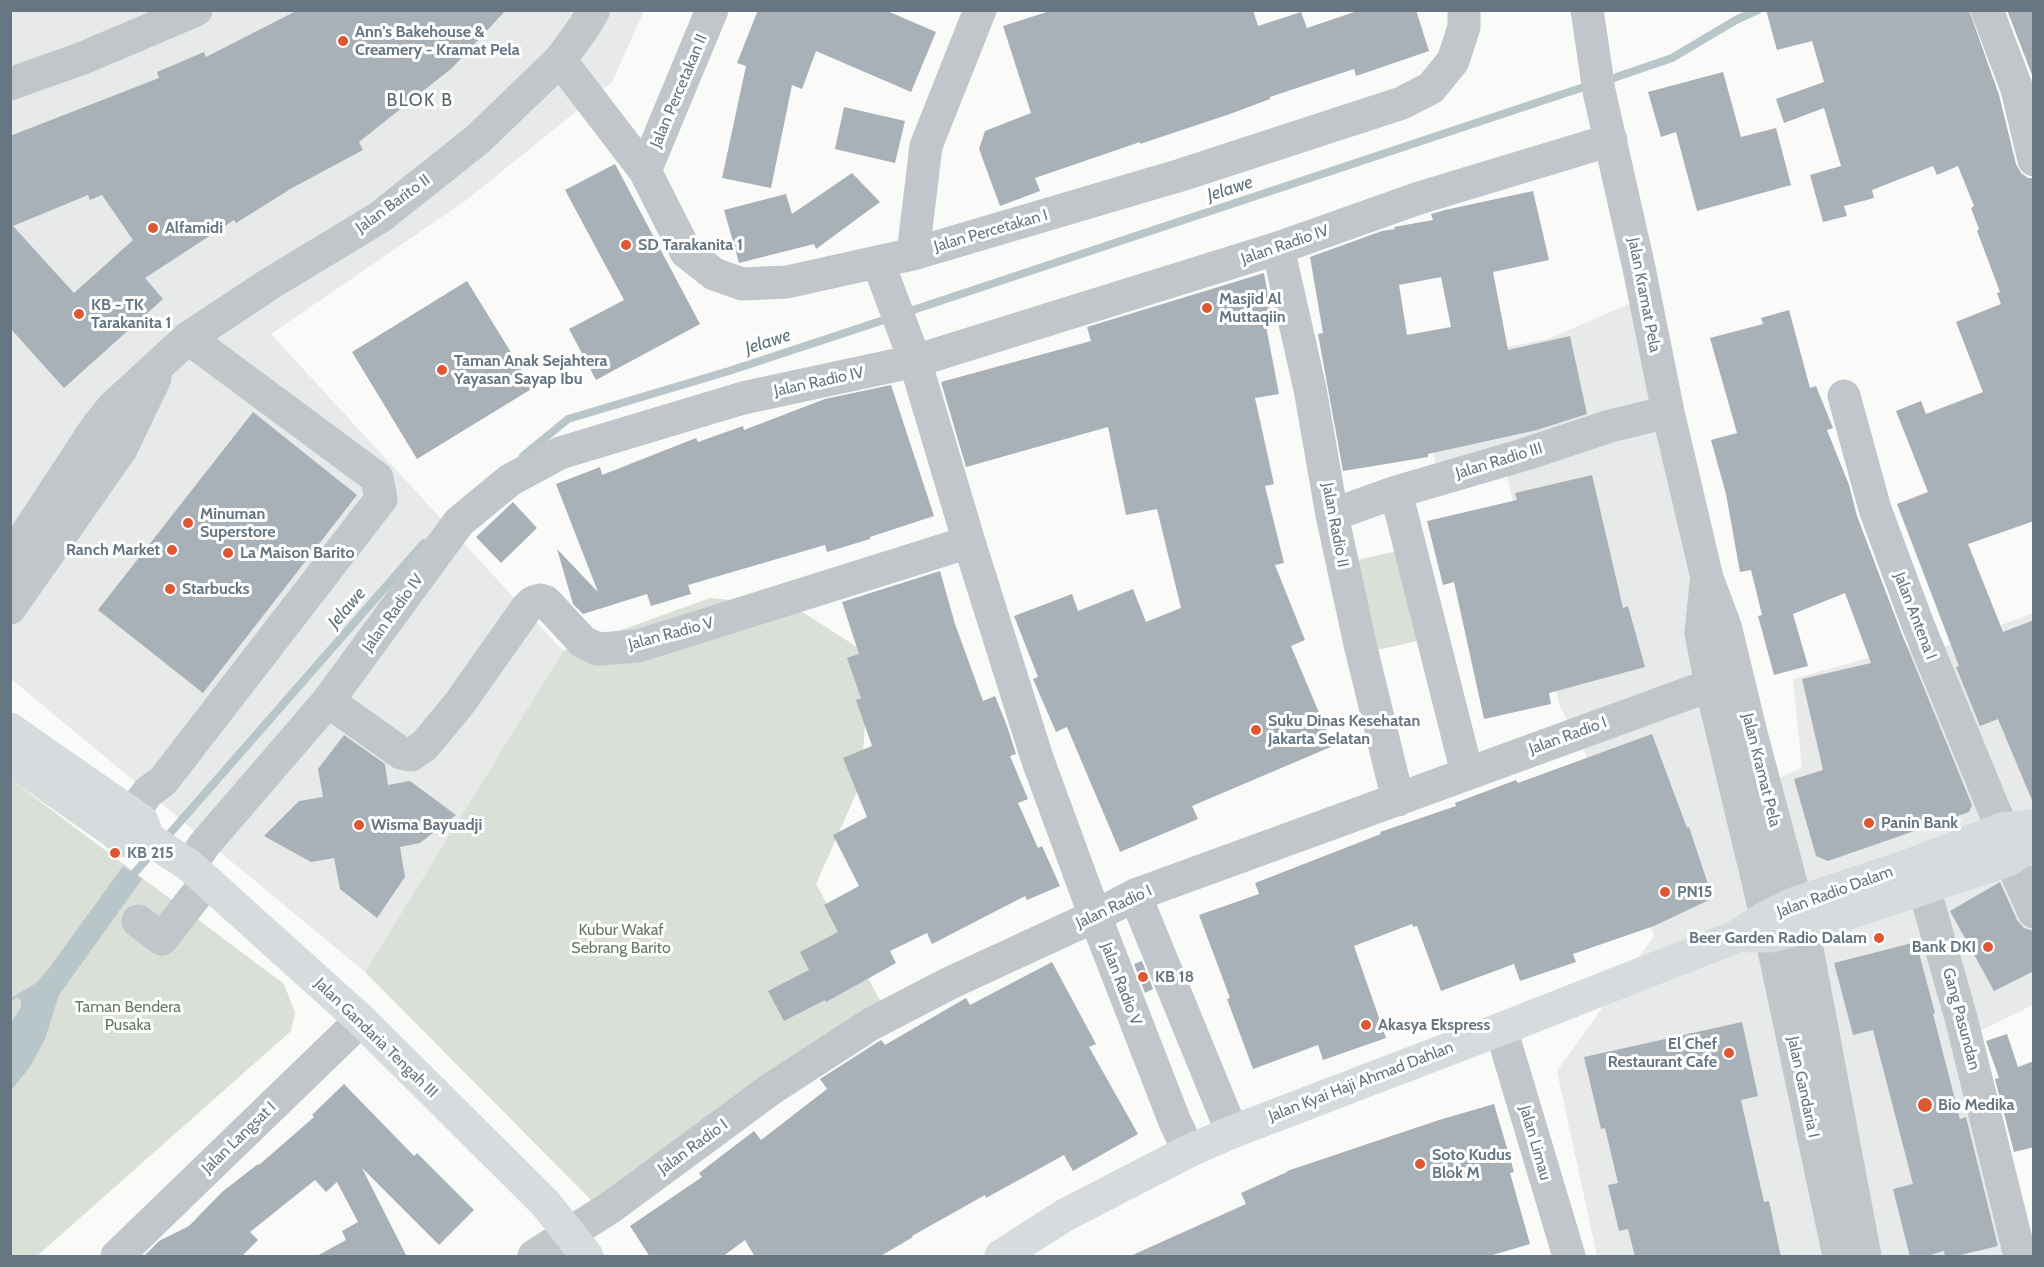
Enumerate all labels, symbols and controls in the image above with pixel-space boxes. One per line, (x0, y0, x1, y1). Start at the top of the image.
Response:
place label: Ann's Bakehouse & Creamery - Kramat Pela (355, 22, 520, 60)
street label: Jalan Percetakan II (646, 31, 712, 151)
marker: Ann's Bakehouse & Creamery - Kramat Pela (336, 34, 350, 48)
district label: BLOK B (386, 90, 454, 112)
street label: Jalan Barito II (352, 171, 434, 237)
water label: Jelawe (1204, 172, 1256, 206)
street label: Jalan Percetakan I (932, 206, 1050, 256)
place label: Alfamidi (165, 218, 223, 238)
marker: Alfamidi (146, 221, 160, 235)
street label: Jalan Radio IV (1239, 221, 1331, 269)
place label: SD Tarakanita 1 (638, 235, 743, 255)
street label: Jalan Kramat Pela (1623, 236, 1665, 354)
marker: SD Tarakanita 1 (619, 238, 633, 252)
place label: Masjid Al Muttaqiin (1219, 289, 1286, 327)
place label: KB - TK Tarakanita 1 (91, 295, 171, 333)
marker: Masjid Al Muttaqiin (1200, 301, 1214, 315)
marker: KB - TK Tarakanita 1 (72, 307, 86, 321)
water label: Jelawe (742, 325, 794, 359)
place label: Taman Anak Sejahtera Yayasan Sayap Ibu (454, 351, 607, 389)
marker: Taman Anak Sejahtera Yayasan Sayap Ibu (435, 363, 449, 377)
street label: Jalan Radio IV (772, 363, 866, 401)
street label: Jalan Radio III (1453, 439, 1545, 483)
street label: Jalan Radio II (1317, 481, 1353, 569)
place label: Minuman Superstore (200, 504, 275, 542)
marker: Minuman Superstore (181, 516, 195, 530)
place label: Ranch Market (66, 540, 160, 560)
marker: Ranch Market (165, 543, 179, 557)
place label: La Maison Barito (240, 543, 355, 563)
marker: La Maison Barito (221, 546, 235, 560)
street label: Jalan Radio IV (358, 570, 428, 656)
street label: Jalan Antena I (1890, 570, 1940, 662)
place label: Starbucks (182, 579, 250, 599)
marker: Starbucks (163, 582, 177, 596)
water label: Jelawe (324, 583, 370, 633)
street label: Jalan Radio V (626, 613, 716, 655)
place label: Suku Dinas Kesehatan Jakarta Selatan (1268, 711, 1420, 749)
street label: Jalan Kramat Pela (1738, 711, 1784, 829)
street label: Jalan Radio I (1526, 713, 1610, 759)
marker: Suku Dinas Kesehatan Jakarta Selatan (1249, 723, 1263, 737)
place label: Panin Bank (1881, 813, 1958, 833)
place label: Wisma Bayuadji (371, 815, 482, 835)
marker: Panin Bank (1862, 816, 1876, 830)
marker: Wisma Bayuadji (352, 818, 366, 832)
place label: KB 215 (127, 843, 174, 863)
marker: KB 215 (108, 846, 122, 860)
street label: Jalan Radio Dalam (1774, 862, 1896, 922)
street label: Jalan Radio I (1073, 881, 1155, 933)
place label: PN15 (1677, 882, 1712, 902)
marker: PN15 (1658, 885, 1672, 899)
park label: Kubur Wakaf Sebrang Barito (571, 920, 671, 958)
place label: Beer Garden Radio Dalam (1689, 928, 1867, 948)
marker: Beer Garden Radio Dalam (1872, 931, 1886, 945)
place label: Bank DKI (1912, 937, 1976, 957)
street label: Jalan Radio V (1096, 940, 1146, 1028)
marker: Bank DKI (1981, 940, 1995, 954)
street label: Gang Pasundan (1938, 966, 1984, 1072)
place label: KB 18 (1155, 967, 1194, 987)
marker: KB 18 (1136, 970, 1150, 984)
street label: Jalan Gandaria Tengah III (310, 974, 442, 1102)
park label: Taman Bendera Pusaka (75, 997, 181, 1035)
place label: Akasya Ekspress (1378, 1015, 1490, 1035)
marker: Akasya Ekspress (1359, 1018, 1373, 1032)
place label: El Chef Restaurant Cafe (1608, 1034, 1717, 1072)
street label: Jalan Gandaria I (1783, 1034, 1823, 1140)
street label: Jalan Kyai Haji Ahmad Dahlan (1266, 1038, 1456, 1126)
marker: El Chef Restaurant Cafe (1722, 1046, 1736, 1060)
place label: Bio Medika (1938, 1095, 2014, 1115)
marker: Bio Medika (1916, 1096, 1934, 1114)
street label: Jalan Langsat I (198, 1098, 280, 1178)
street label: Jalan Limau (1515, 1103, 1555, 1183)
street label: Jalan Radio I (654, 1115, 732, 1179)
place label: Soto Kudus Blok M (1432, 1145, 1512, 1183)
marker: Soto Kudus Blok M (1413, 1157, 1427, 1171)

